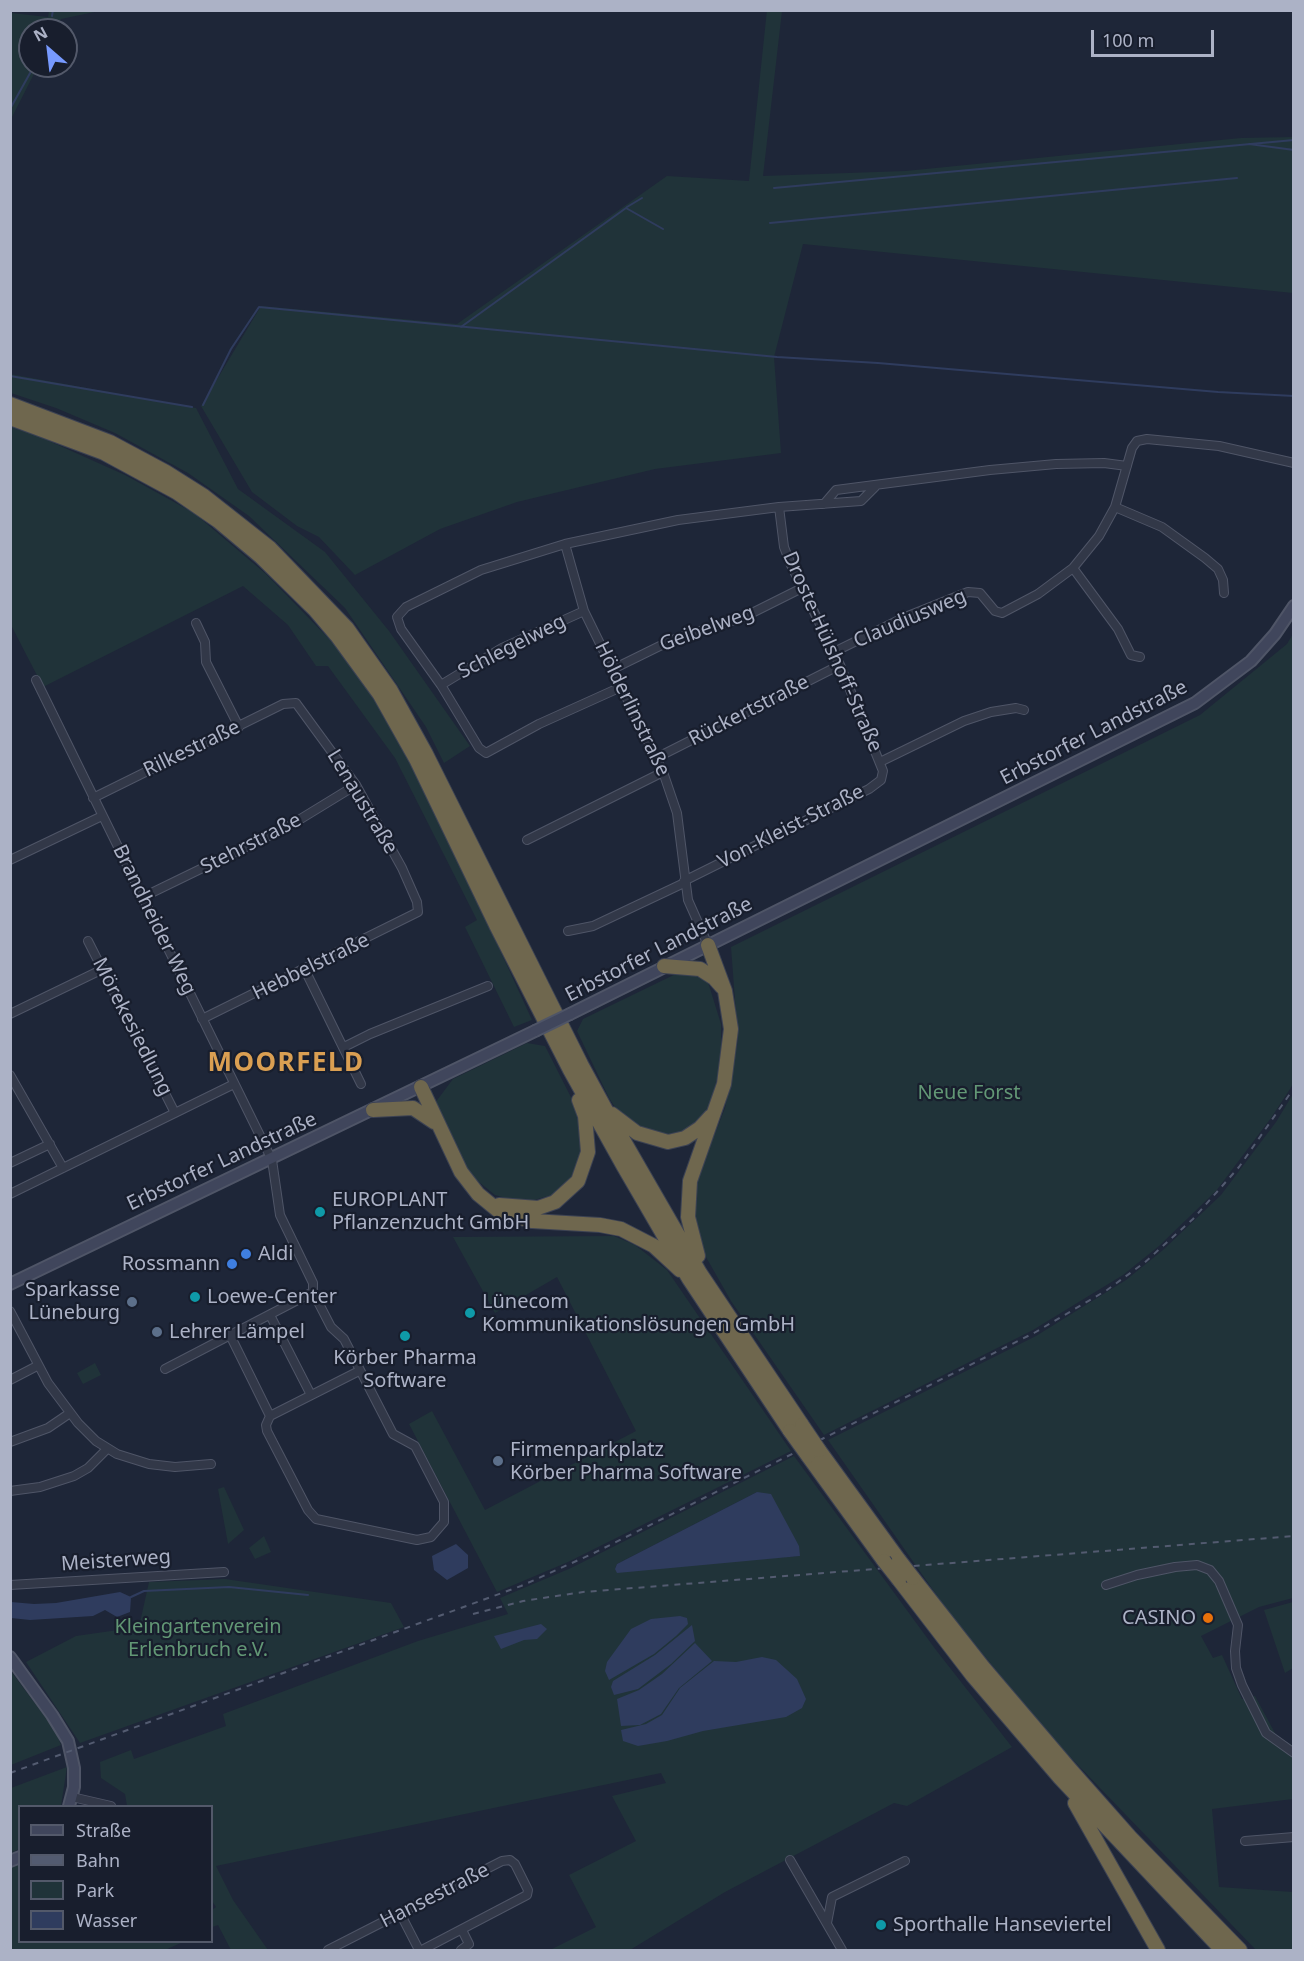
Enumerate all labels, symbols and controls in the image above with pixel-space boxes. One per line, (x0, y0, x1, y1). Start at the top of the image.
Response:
north arrow (18, 18, 78, 78)
scale bar (1094, 18, 1217, 56)
text: N (30, 21, 51, 47)
text: 100 m (1102, 28, 1154, 52)
street label: Droste-Hülshoff-Straße (777, 548, 887, 756)
street label: Claudiusweg (850, 584, 970, 654)
street label: Geibelweg (656, 601, 758, 657)
street label: Schlegelweg (454, 610, 570, 684)
street label: Hölderlinstraße (589, 638, 675, 780)
street label: Rückertstraße (685, 670, 813, 752)
street label: Erbstorfer Landstraße (997, 675, 1191, 791)
street label: Rilkestraße (140, 715, 244, 783)
street label: Lenaustraße (321, 745, 403, 859)
street label: Von-Kleist-Straße (714, 780, 868, 874)
street label: Stehrstraße (197, 808, 305, 880)
street label: Brandheider Weg (107, 841, 201, 999)
street label: Erbstorfer Landstraße (562, 892, 756, 1008)
street label: Hebbelstraße (249, 928, 373, 1006)
street label: Mörekesiedlung (87, 954, 177, 1100)
district label: MOORFELD (207, 1048, 365, 1080)
park label: Neue Forst (918, 1081, 1020, 1105)
street label: Erbstorfer Landstraße (123, 1107, 321, 1217)
place label: EUROPLANT Pflanzenzucht GmbH (332, 1188, 529, 1235)
marker: EUROPLANT Pflanzenzucht GmbH (313, 1205, 327, 1219)
place label: Aldi (258, 1242, 293, 1266)
marker: Aldi (239, 1247, 253, 1261)
place label: Rossmann (122, 1252, 220, 1276)
marker: Rossmann (225, 1257, 239, 1271)
place label: Sparkasse Lüneburg (25, 1278, 120, 1325)
place label: Loewe-Center (207, 1285, 337, 1309)
marker: Loewe-Center (188, 1290, 202, 1304)
place label: Lünecom Kommunikationslösungen GmbH (482, 1290, 795, 1337)
marker: Sparkasse Lüneburg (125, 1295, 139, 1309)
marker: Lünecom Kommunikationslösungen GmbH (463, 1306, 477, 1320)
place label: Lehrer Lämpel (169, 1320, 305, 1344)
marker: Lehrer Lämpel (150, 1325, 164, 1339)
marker: Körber Pharma Software (398, 1329, 412, 1343)
place label: Körber Pharma Software (333, 1346, 477, 1393)
place label: Firmenparkplatz Körber Pharma Software (510, 1438, 742, 1485)
marker: Firmenparkplatz Körber Pharma Software (491, 1454, 505, 1468)
street label: Meisterweg (60, 1545, 172, 1577)
place label: CASINO (1122, 1606, 1196, 1630)
marker: CASINO (1201, 1611, 1215, 1625)
park label: Kleingartenverein Erlenbruch e.V. (114, 1615, 282, 1662)
legend (18, 1805, 213, 1943)
text: Straße (76, 1818, 131, 1842)
text: Bahn (76, 1848, 120, 1872)
street label: Hansestraße (377, 1858, 493, 1934)
text: Park (76, 1878, 114, 1902)
text: Wasser (76, 1908, 137, 1932)
place label: Sporthalle Hanseviertel (893, 1913, 1112, 1937)
marker: Sporthalle Hanseviertel (874, 1918, 888, 1932)

